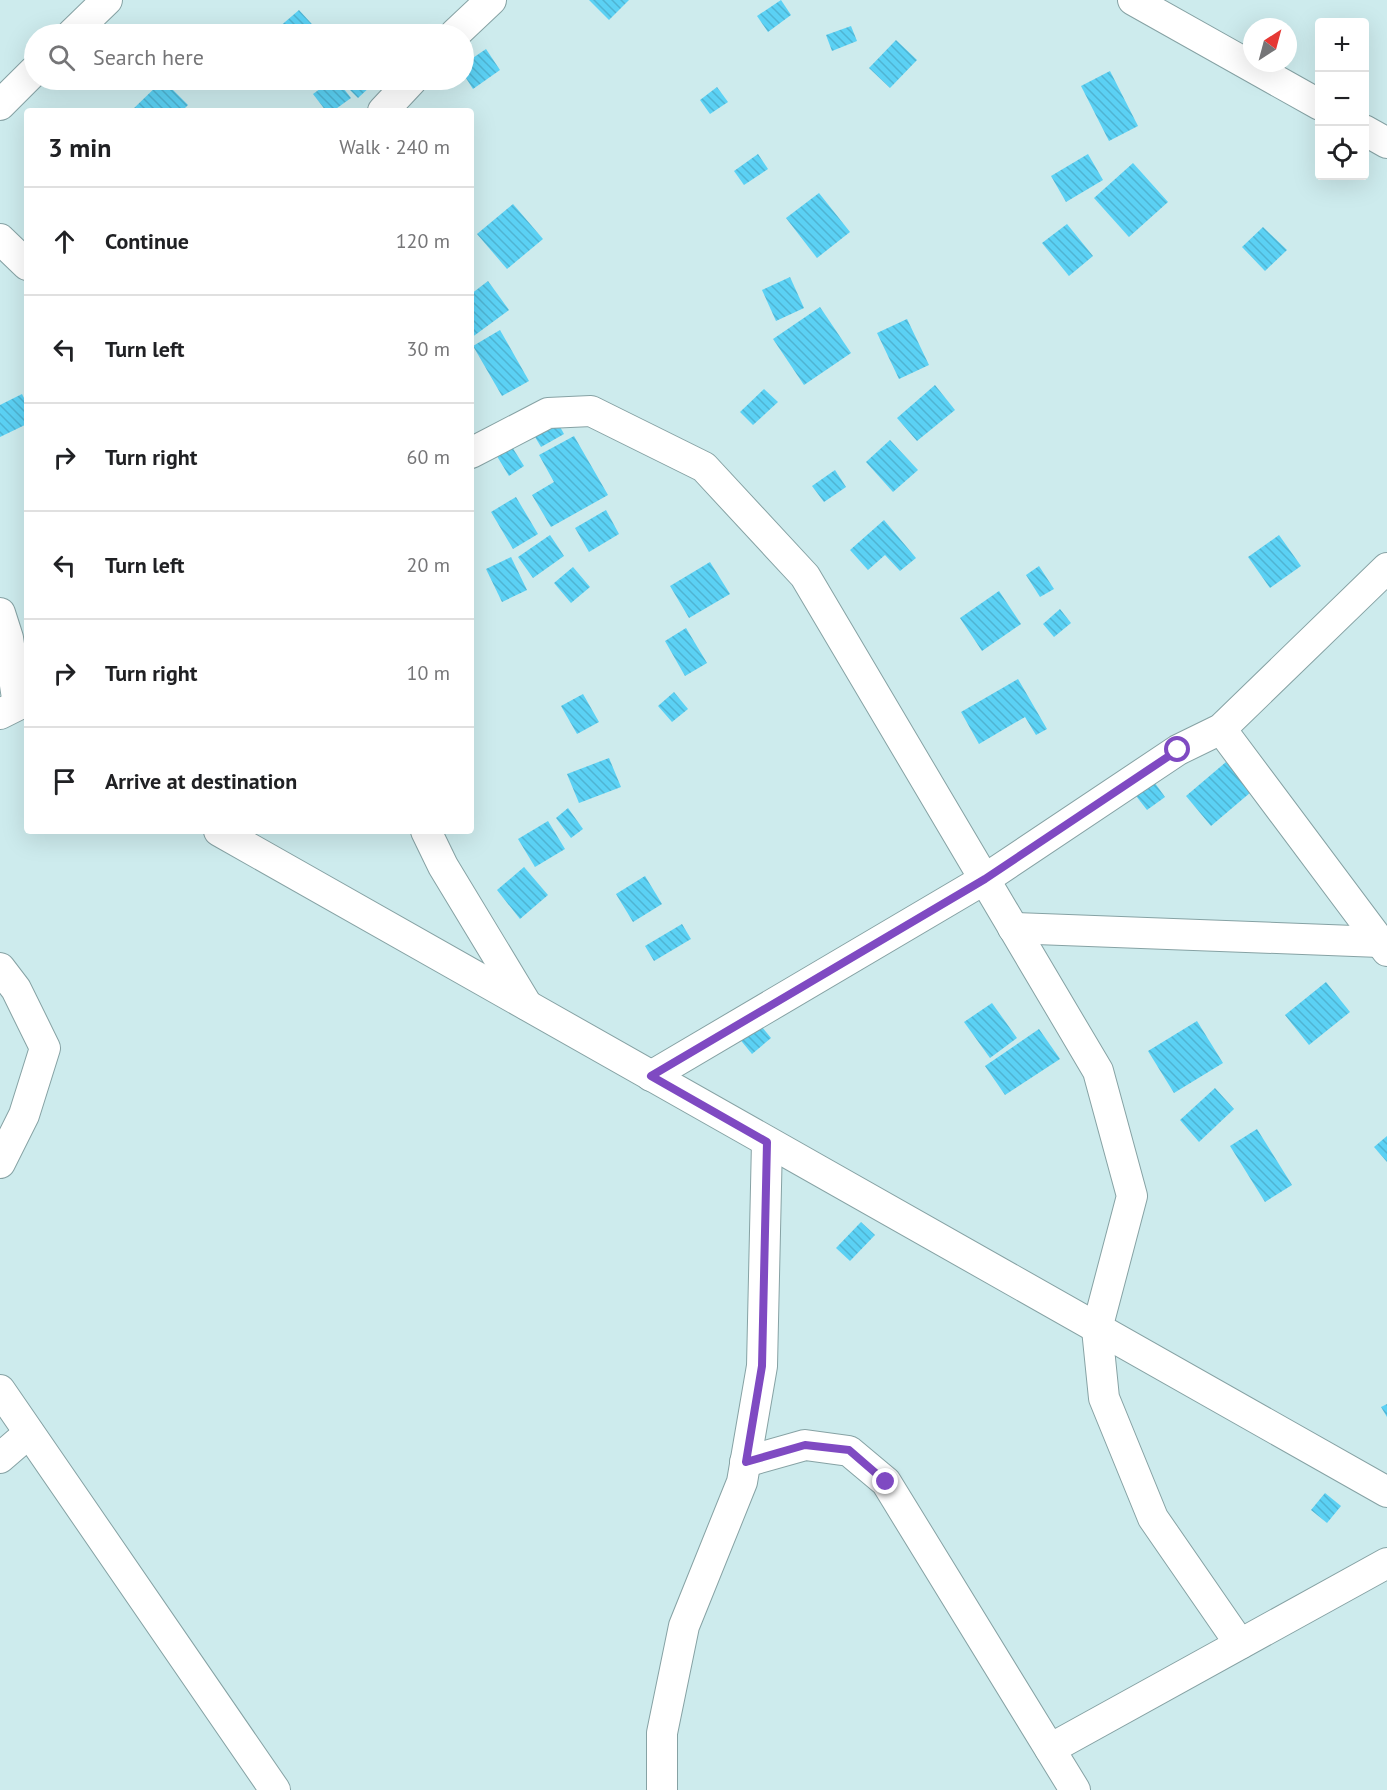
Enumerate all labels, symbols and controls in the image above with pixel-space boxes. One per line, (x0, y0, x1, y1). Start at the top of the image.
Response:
north arrow (1243, 18, 1297, 72)
map controls (1315, 18, 1369, 180)
button: + (1315, 18, 1369, 72)
search box (24, 24, 474, 90)
icon: search (45, 41, 78, 74)
text: Search here (93, 43, 204, 71)
button: − (1315, 72, 1369, 126)
button: locate (1315, 126, 1369, 180)
text: 3 min (48, 131, 111, 164)
text: Walk · 240 m (339, 134, 450, 160)
icon: ahead (48, 225, 81, 258)
text: Continue (105, 227, 189, 255)
text: 120 m (396, 228, 450, 254)
icon: left (48, 333, 81, 366)
text: Turn left (105, 335, 185, 363)
text: 30 m (407, 336, 450, 362)
icon: right (48, 441, 81, 474)
text: Turn right (105, 443, 197, 471)
text: 60 m (407, 444, 450, 470)
icon: left (48, 549, 81, 582)
text: Turn left (105, 551, 185, 579)
text: 20 m (407, 552, 450, 578)
icon: right (48, 657, 81, 690)
text: Turn right (105, 659, 197, 687)
text: 10 m (407, 660, 450, 686)
route start (1164, 736, 1190, 762)
icon: arrive (48, 765, 81, 798)
text: Arrive at destination (105, 767, 297, 795)
route end (872, 1468, 898, 1494)

